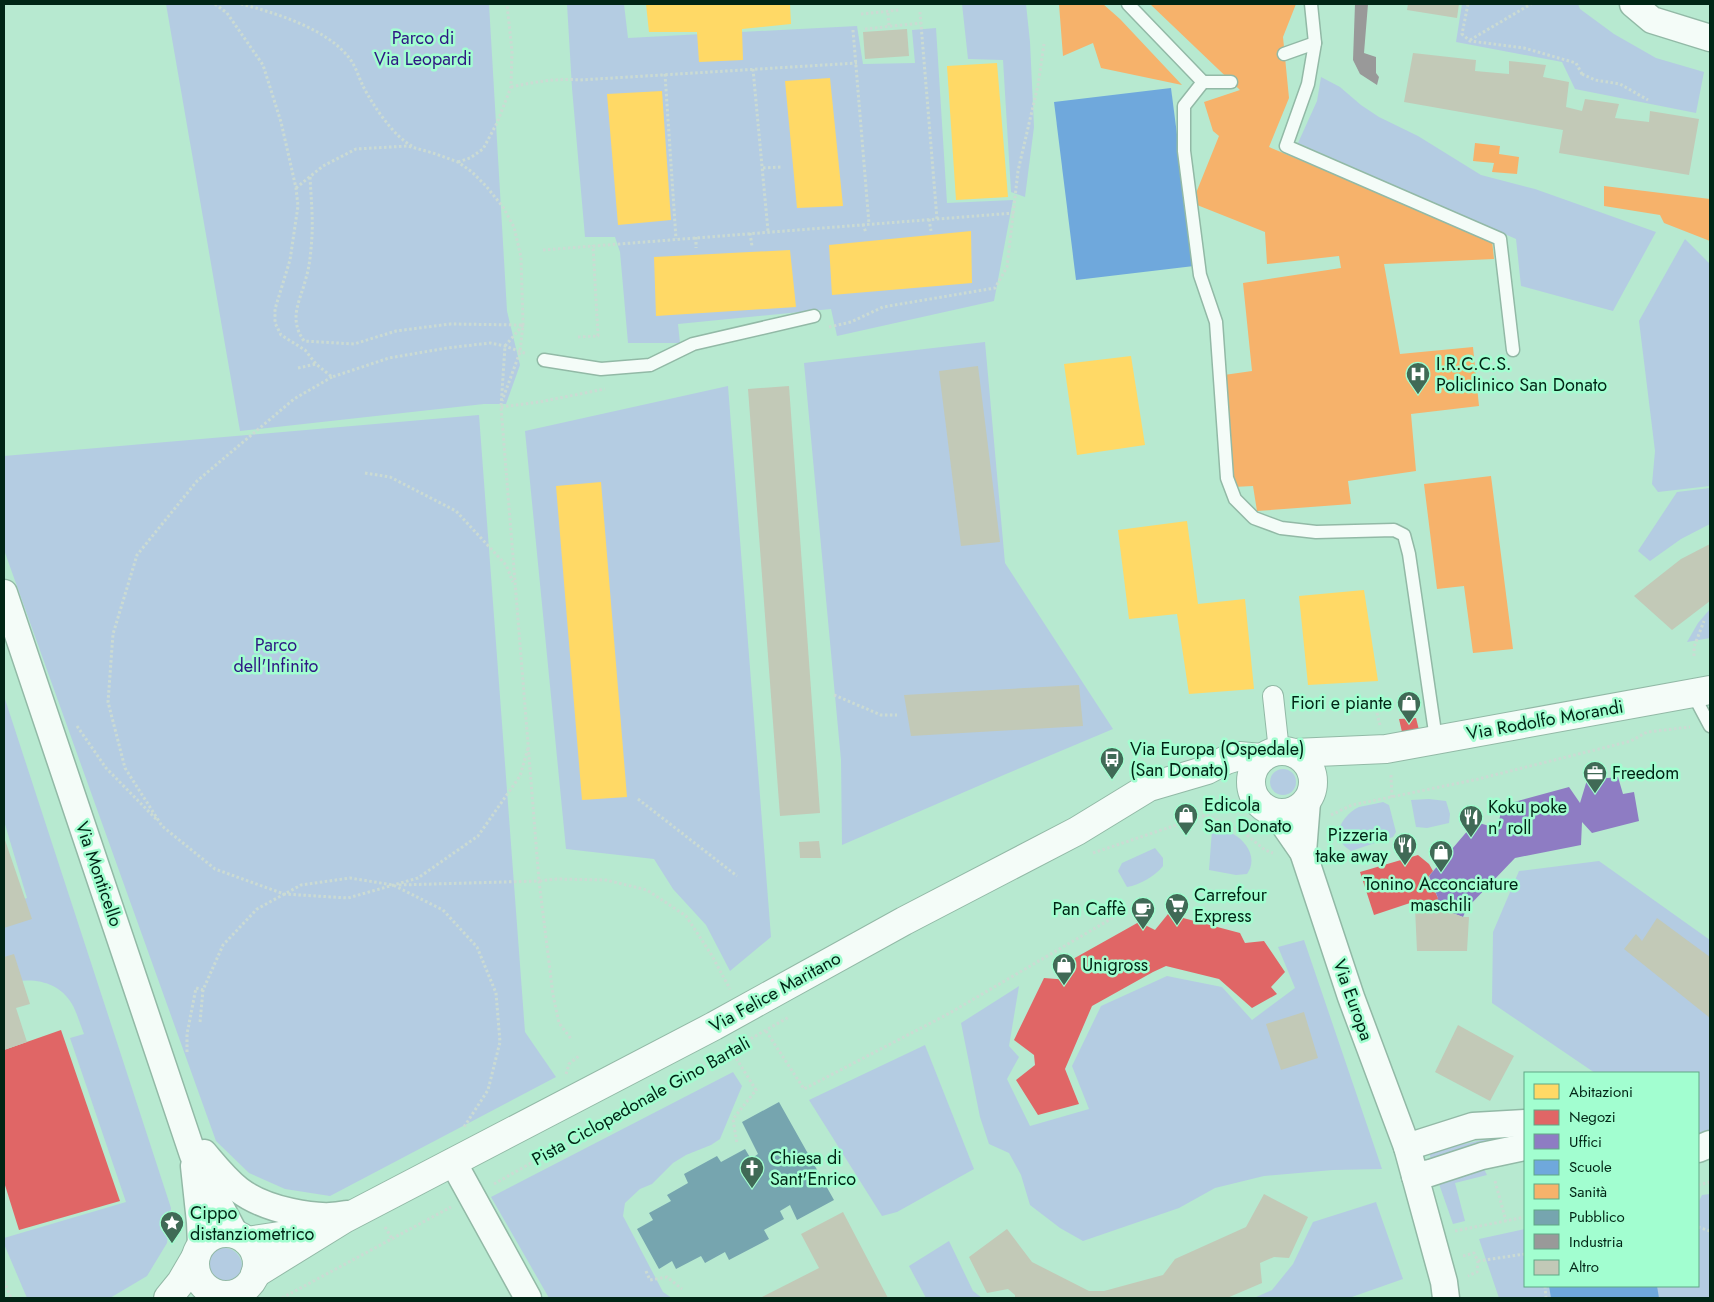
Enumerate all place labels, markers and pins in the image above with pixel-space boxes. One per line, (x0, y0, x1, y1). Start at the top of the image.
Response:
place label: I.R.C.C.S. Policlinico San Donato (1436, 351, 1607, 398)
hospital icon: I.R.C.C.S. Policlinico San Donato (1405, 361, 1431, 395)
place label: Fiori e piante (1291, 690, 1392, 716)
shop icon: Fiori e piante (1396, 690, 1422, 724)
place label: Via Europa (Ospedale) (San Donato) (1130, 736, 1305, 783)
bus stop icon: Via Europa (Ospedale) (San Donato) (1099, 746, 1125, 780)
office icon: Freedom (1582, 760, 1608, 794)
place label: Freedom (1612, 760, 1679, 786)
place label: Edicola San Donato (1204, 792, 1292, 839)
place label: Koku poke n' roll (1488, 794, 1567, 841)
shop icon: Edicola San Donato (1173, 802, 1199, 836)
restaurant icon: Koku poke n' roll (1458, 804, 1484, 838)
place label: Pizzeria take away (1315, 822, 1388, 869)
restaurant icon: Pizzeria take away (1392, 832, 1418, 866)
shop icon: Tonino Acconciature maschili (1428, 839, 1454, 873)
place label: Tonino Acconciature maschili (1364, 871, 1518, 918)
place label: Carrefour Express (1194, 882, 1268, 929)
supermarket icon: Carrefour Express (1164, 892, 1190, 926)
place label: Pan Caffè (1053, 896, 1126, 922)
cafe icon: Pan Caffè (1130, 896, 1156, 930)
shop icon: Unigross (1051, 952, 1077, 986)
place label: Unigross (1082, 952, 1148, 978)
place label: Chiesa di Sant'Enrico (770, 1145, 856, 1192)
church icon: Chiesa di Sant'Enrico (739, 1155, 765, 1189)
place label: Cippo distanziometrico (190, 1200, 314, 1247)
place icon: Cippo distanziometrico (159, 1210, 185, 1244)

